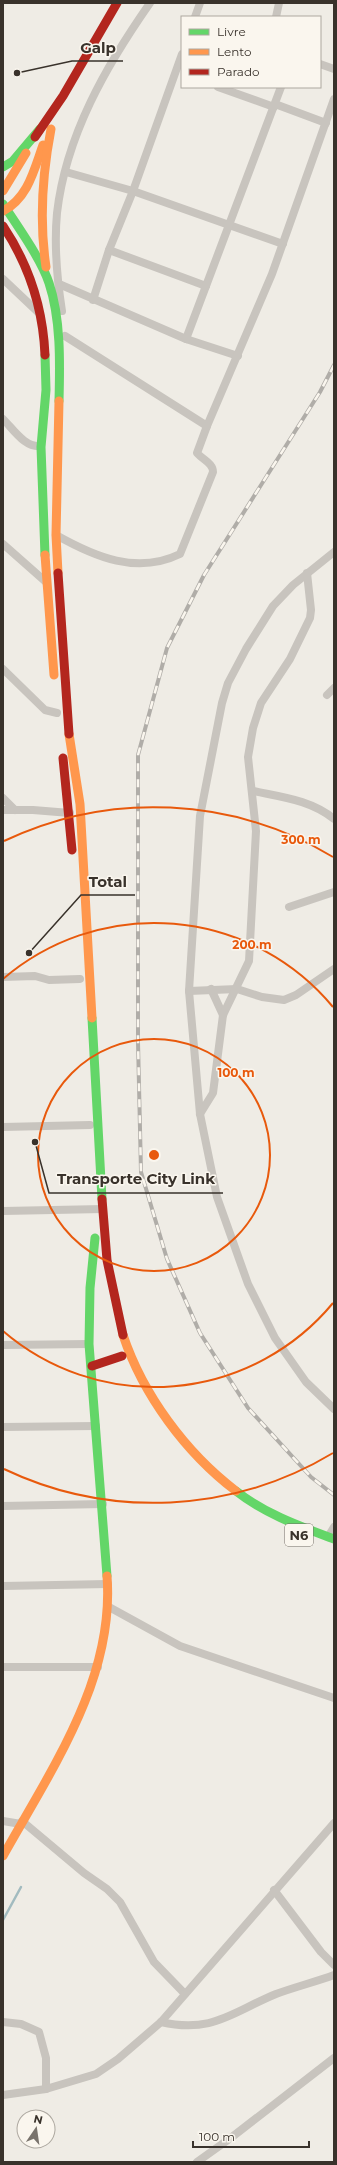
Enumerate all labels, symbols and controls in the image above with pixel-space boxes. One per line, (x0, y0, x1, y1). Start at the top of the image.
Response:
legend (181, 16, 321, 88)
text: Livre (217, 24, 246, 39)
callout: Galp (72, 34, 123, 61)
text: Galp (80, 38, 116, 57)
text: Lento (217, 44, 252, 59)
text: Parado (217, 64, 260, 79)
text: 300 m (280, 832, 321, 847)
callout: Total (81, 868, 135, 895)
text: Total (89, 872, 127, 891)
text: 200 m (232, 937, 272, 952)
text: 100 m (218, 1065, 254, 1080)
centre of rings (147, 1148, 161, 1162)
callout: Transporte City Link (49, 1166, 223, 1193)
text: Transporte City Link (57, 1169, 215, 1188)
road number: N6 (285, 1524, 313, 1546)
north arrow (16, 2109, 56, 2149)
text: N (32, 2111, 44, 2127)
scale bar (193, 2123, 309, 2149)
text: 100 m (199, 2129, 235, 2144)

